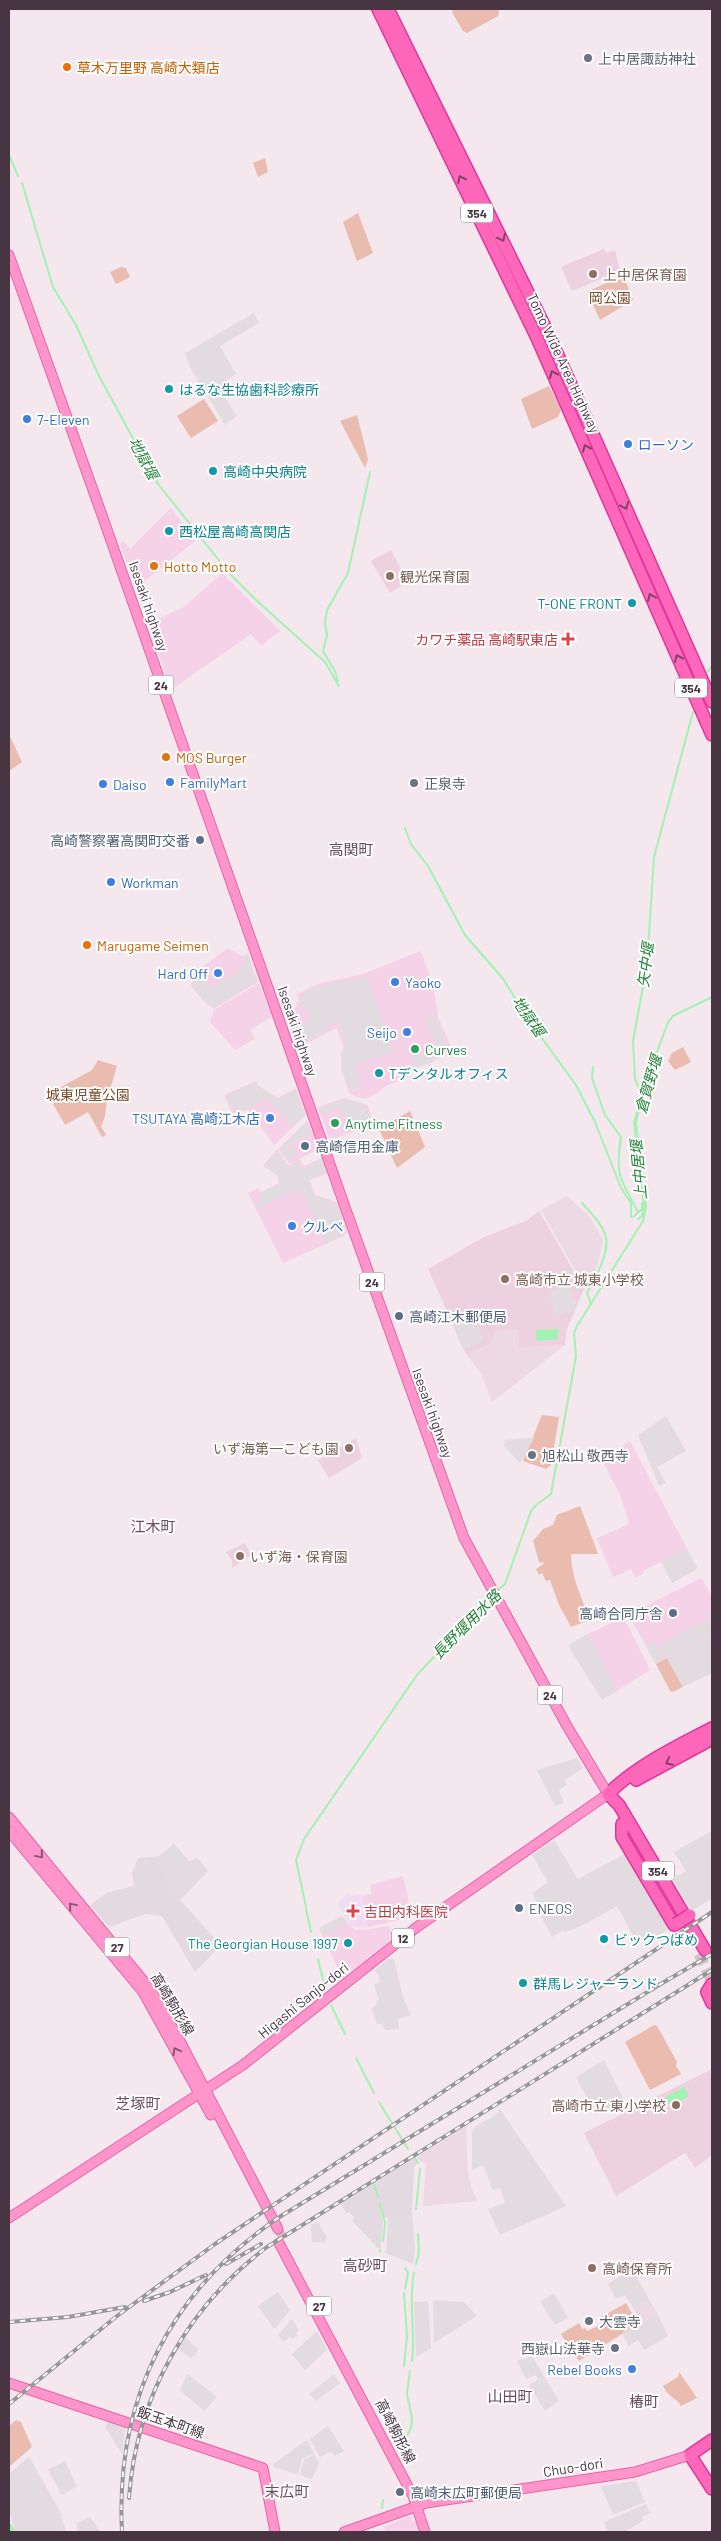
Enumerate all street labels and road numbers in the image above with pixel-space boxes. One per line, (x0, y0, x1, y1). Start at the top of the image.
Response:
road number: 354 (461, 204, 493, 222)
street label: Tomo Wide Area Highway (524, 290, 604, 436)
street label: Isesaki highway (126, 559, 173, 654)
road number: 24 (148, 676, 174, 694)
road number: 354 (675, 678, 707, 698)
street label: Isesaki highway (275, 984, 322, 1079)
road number: 24 (360, 1272, 384, 1291)
street label: Isesaki highway (409, 1366, 457, 1461)
road number: 24 (538, 1686, 562, 1704)
road number: 354 (642, 1862, 674, 1880)
road number: 12 (392, 1929, 414, 1948)
road number: 27 (104, 1938, 130, 1956)
street label: Higashi Sanjo-dori (254, 1958, 352, 2042)
street label: 高崎駒形線 (148, 1970, 198, 2038)
road number: 27 (306, 2296, 332, 2316)
street label: 高崎駒形線 (373, 2396, 419, 2466)
street label: 飯玉本町線 (135, 2403, 207, 2441)
street label: Chuo-dori (542, 2454, 604, 2480)

